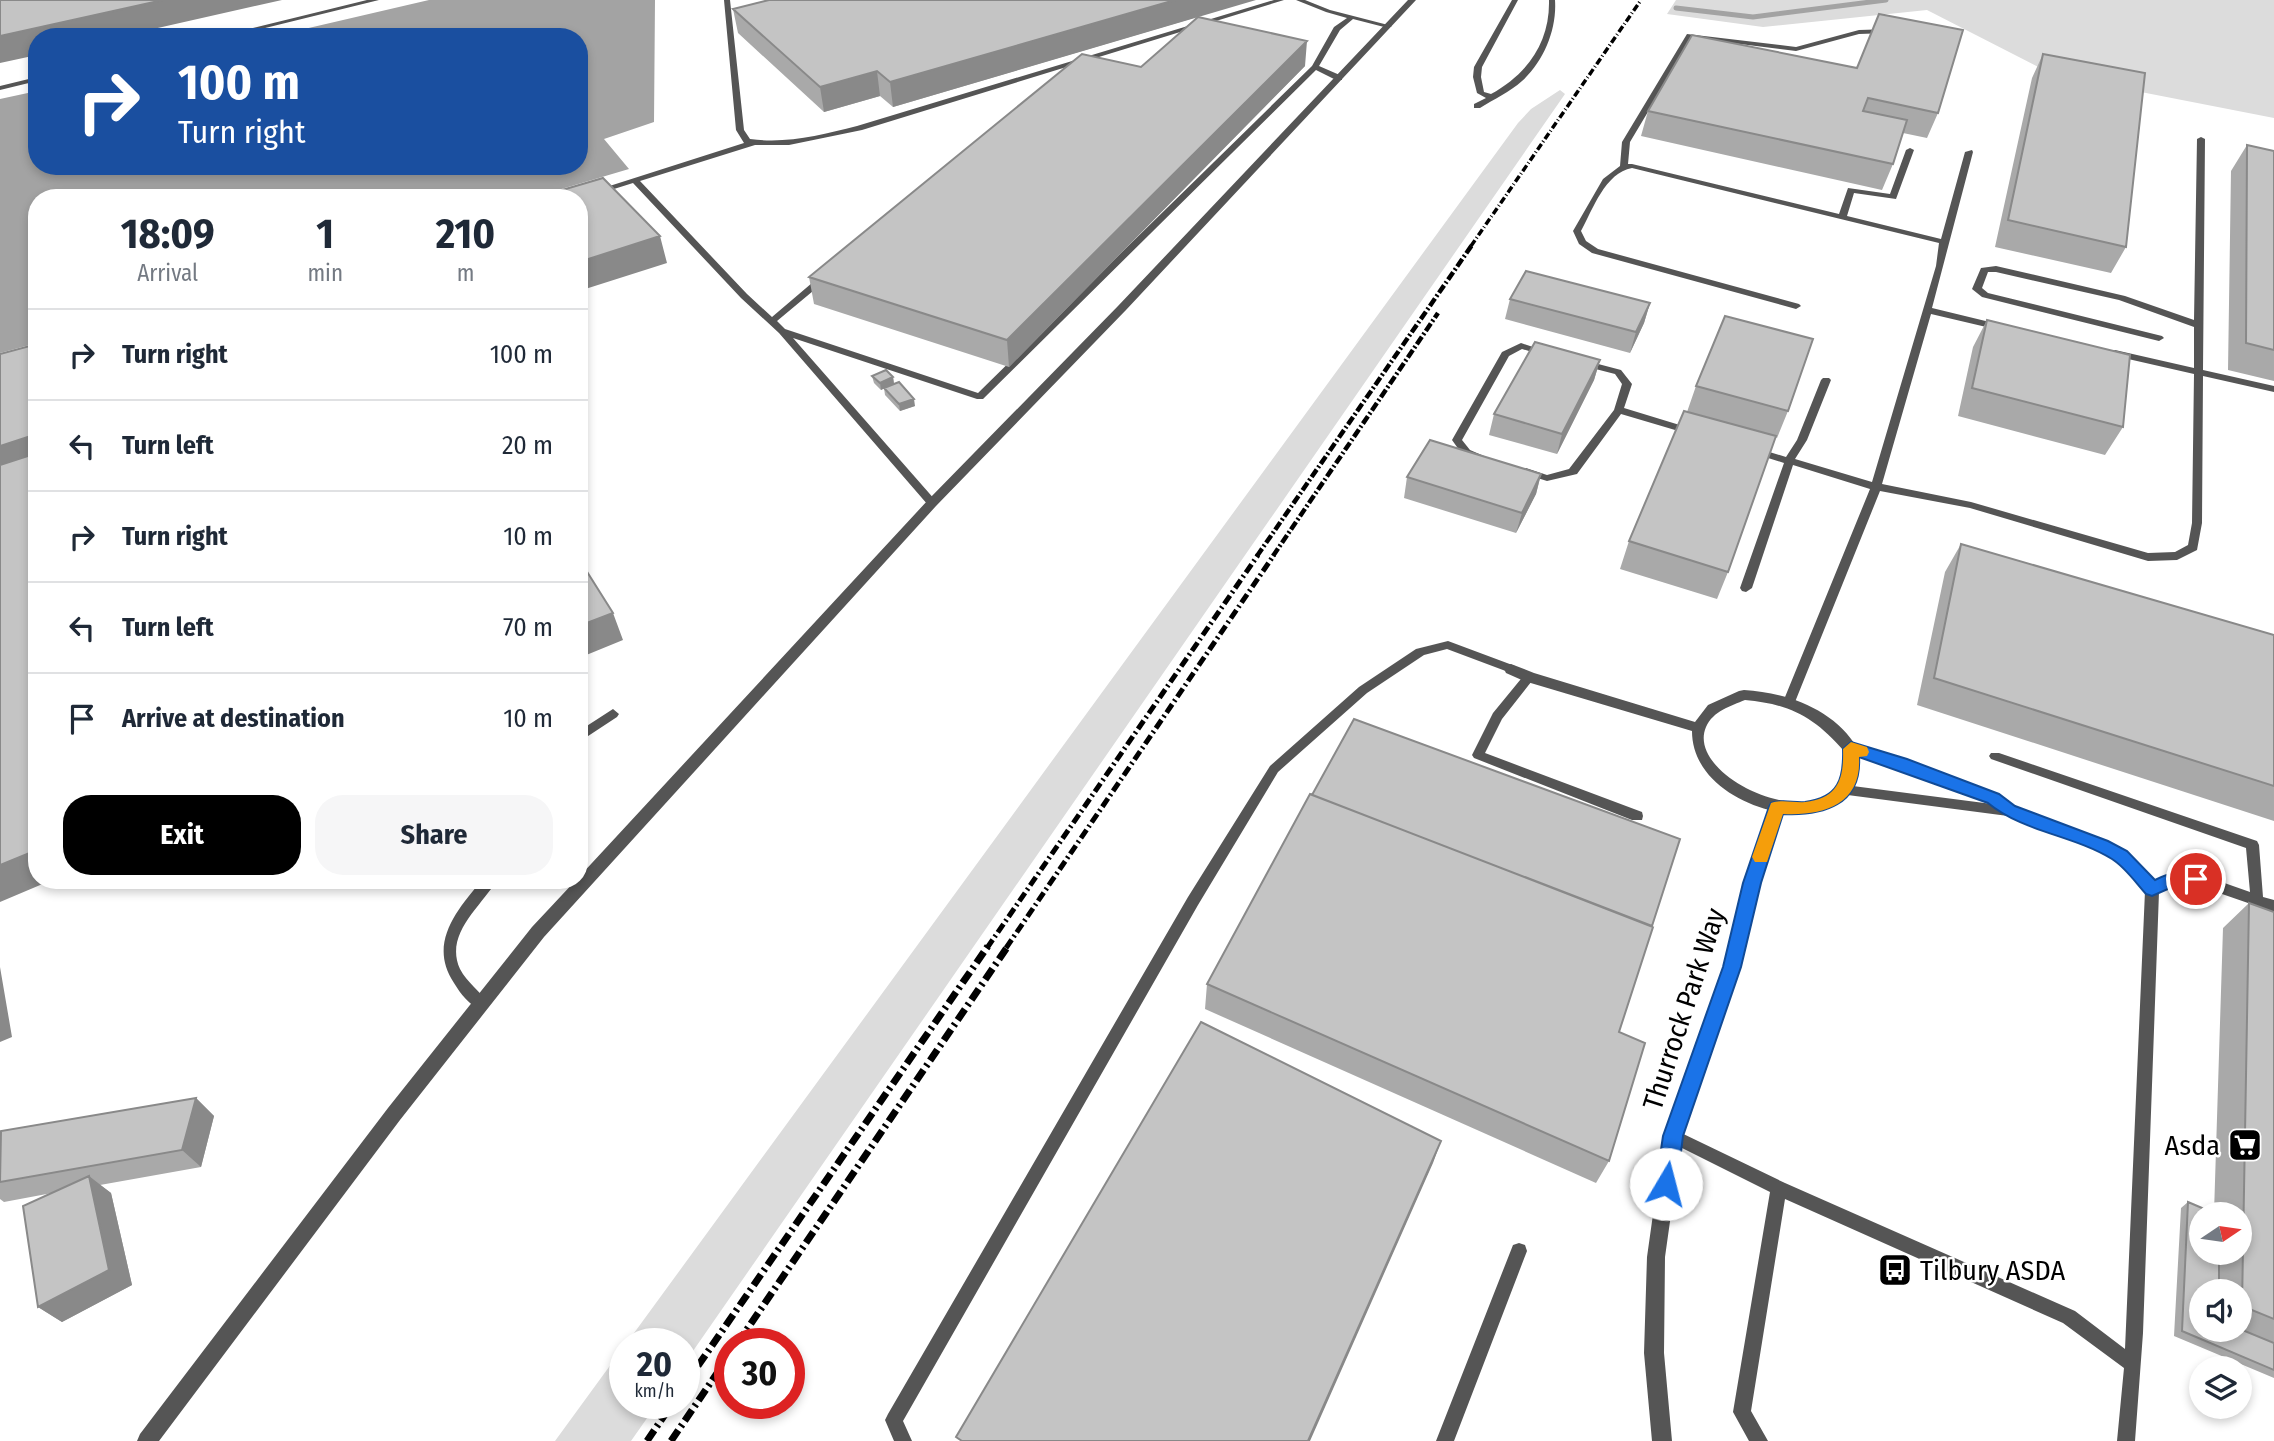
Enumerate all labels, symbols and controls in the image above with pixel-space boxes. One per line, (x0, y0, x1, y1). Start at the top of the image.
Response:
text: 100 m (178, 53, 300, 112)
icon: right (63, 56, 154, 147)
text: Turn right (178, 113, 305, 151)
text: 18:09 (121, 209, 215, 259)
text: 1 (316, 209, 334, 259)
text: 210 (436, 209, 495, 259)
text: Arrival (137, 259, 198, 287)
text: min (307, 259, 343, 287)
text: m (457, 259, 474, 287)
icon: right (63, 336, 101, 374)
text: Turn right (122, 339, 228, 370)
text: 100 m (490, 339, 553, 370)
icon: left (63, 427, 101, 465)
text: Turn left (122, 430, 214, 461)
text: 20 m (502, 430, 553, 461)
icon: right (63, 518, 101, 556)
text: Turn right (122, 521, 228, 552)
text: 10 m (503, 521, 553, 552)
icon: left (63, 609, 101, 647)
text: Turn left (122, 612, 214, 643)
text: 70 m (503, 612, 553, 643)
icon: arrive (63, 700, 101, 738)
text: Arrive at destination (122, 703, 345, 734)
text: 10 m (503, 703, 553, 734)
button: Exit (63, 795, 301, 875)
button: Share (315, 795, 553, 875)
pin (2166, 849, 2226, 909)
icon: arrive (2177, 860, 2215, 898)
street label: Thurrock Park Way (1636, 904, 1732, 1114)
supermarket icon: Asda (2226, 1126, 2264, 1164)
place label: Asda (2165, 1129, 2220, 1162)
position arrow (1629, 1147, 1703, 1221)
north arrow (2189, 1202, 2252, 1265)
map controls (2189, 1202, 2252, 1419)
bus stop icon: Tilbury ASDA (1876, 1251, 1914, 1289)
place label: Tilbury ASDA (1920, 1254, 2065, 1287)
button: sound (2189, 1279, 2252, 1342)
speed limit sign: 30 (714, 1328, 805, 1419)
text: 20 (637, 1343, 672, 1385)
button: layers (2189, 1356, 2252, 1419)
text: km/h (634, 1380, 675, 1402)

